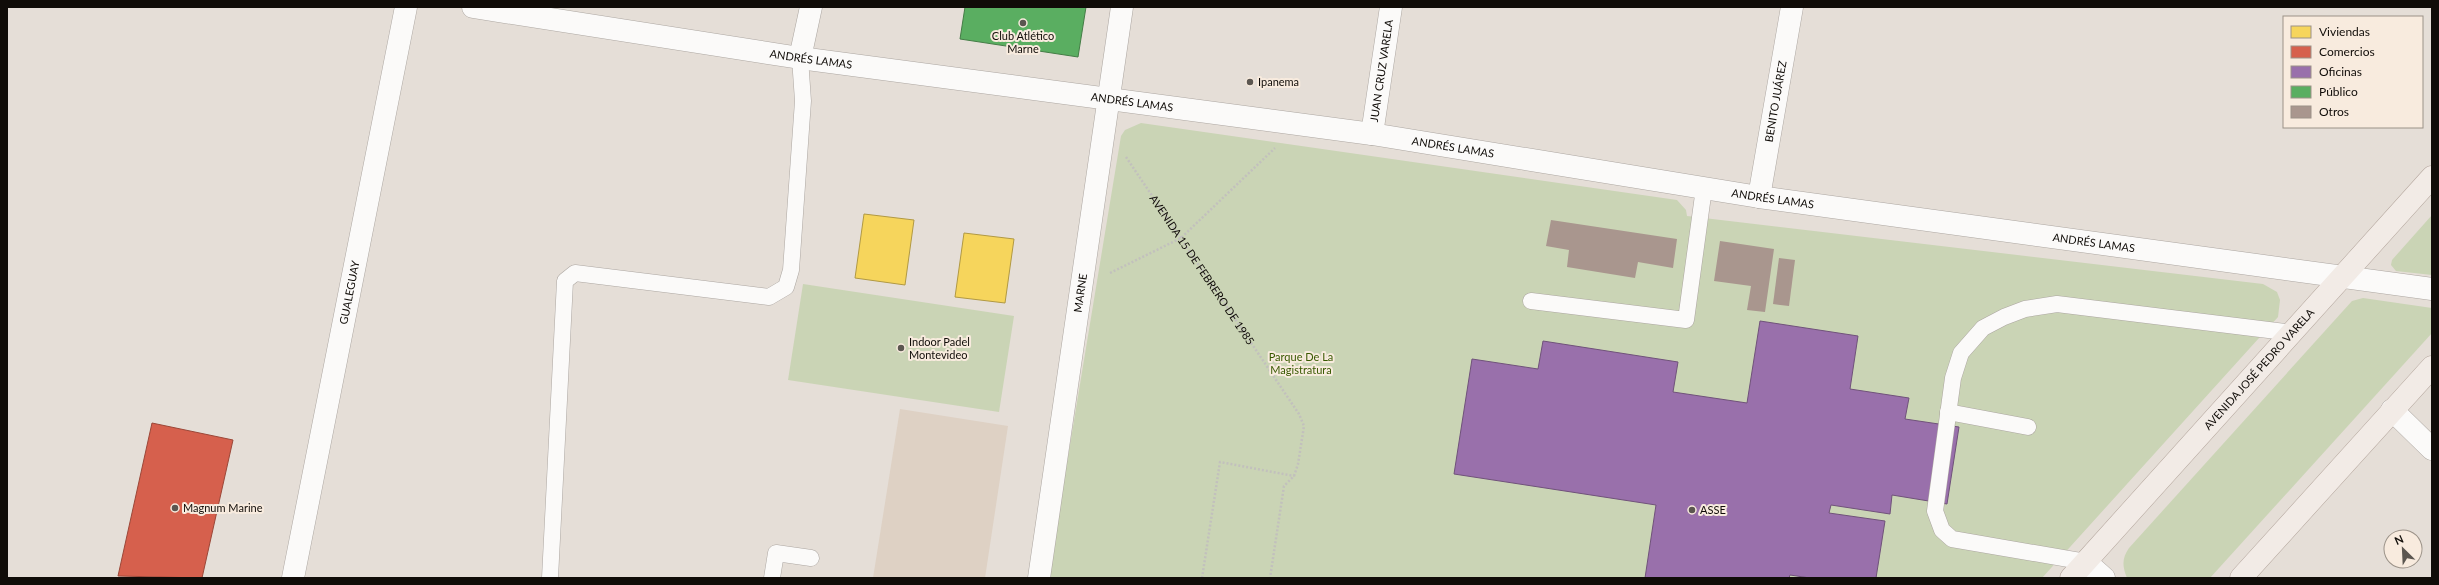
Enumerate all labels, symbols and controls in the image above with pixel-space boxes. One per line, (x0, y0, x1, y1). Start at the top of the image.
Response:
legend (2283, 16, 2423, 128)
marker: Club Atlético Marne (1018, 18, 1028, 28)
street label: JUAN CRUZ VARELA (1367, 18, 1395, 123)
text: Viviendas (2319, 24, 2370, 39)
place label: Club Atlético Marne (992, 29, 1054, 55)
text: Comercios (2319, 44, 2375, 59)
street label: ANDRÉS LAMAS (769, 46, 853, 71)
street label: BENITO JUÁREZ (1762, 59, 1789, 143)
text: Oficinas (2319, 64, 2362, 79)
place label: Ipanema (1258, 75, 1299, 88)
marker: Ipanema (1245, 77, 1255, 87)
text: Público (2319, 84, 2358, 99)
street label: ANDRÉS LAMAS (1090, 90, 1174, 114)
text: Otros (2319, 104, 2349, 119)
street label: ANDRÉS LAMAS (1411, 134, 1495, 160)
street label: ANDRÉS LAMAS (1731, 186, 1815, 210)
street label: AVENIDA 15 DE FEBRERO DE 1985 (1147, 192, 1257, 347)
street label: ANDRÉS LAMAS (2052, 230, 2136, 254)
street label: GUALEGUAY (336, 259, 362, 325)
street label: MARNE (1071, 273, 1089, 313)
street label: AVENIDA JOSÉ PEDRO VARELA (2201, 305, 2317, 432)
place label: Indoor Padel Montevideo (909, 335, 970, 361)
marker: Indoor Padel Montevideo (896, 343, 906, 353)
park label: Parque De La Magistratura (1269, 350, 1333, 376)
place label: Magnum Marine (183, 501, 263, 514)
marker: Magnum Marine (170, 503, 180, 513)
place label: ASSE (1700, 503, 1726, 516)
marker: ASSE (1687, 505, 1697, 515)
north arrow (2383, 529, 2423, 569)
text: N (2392, 532, 2405, 547)

